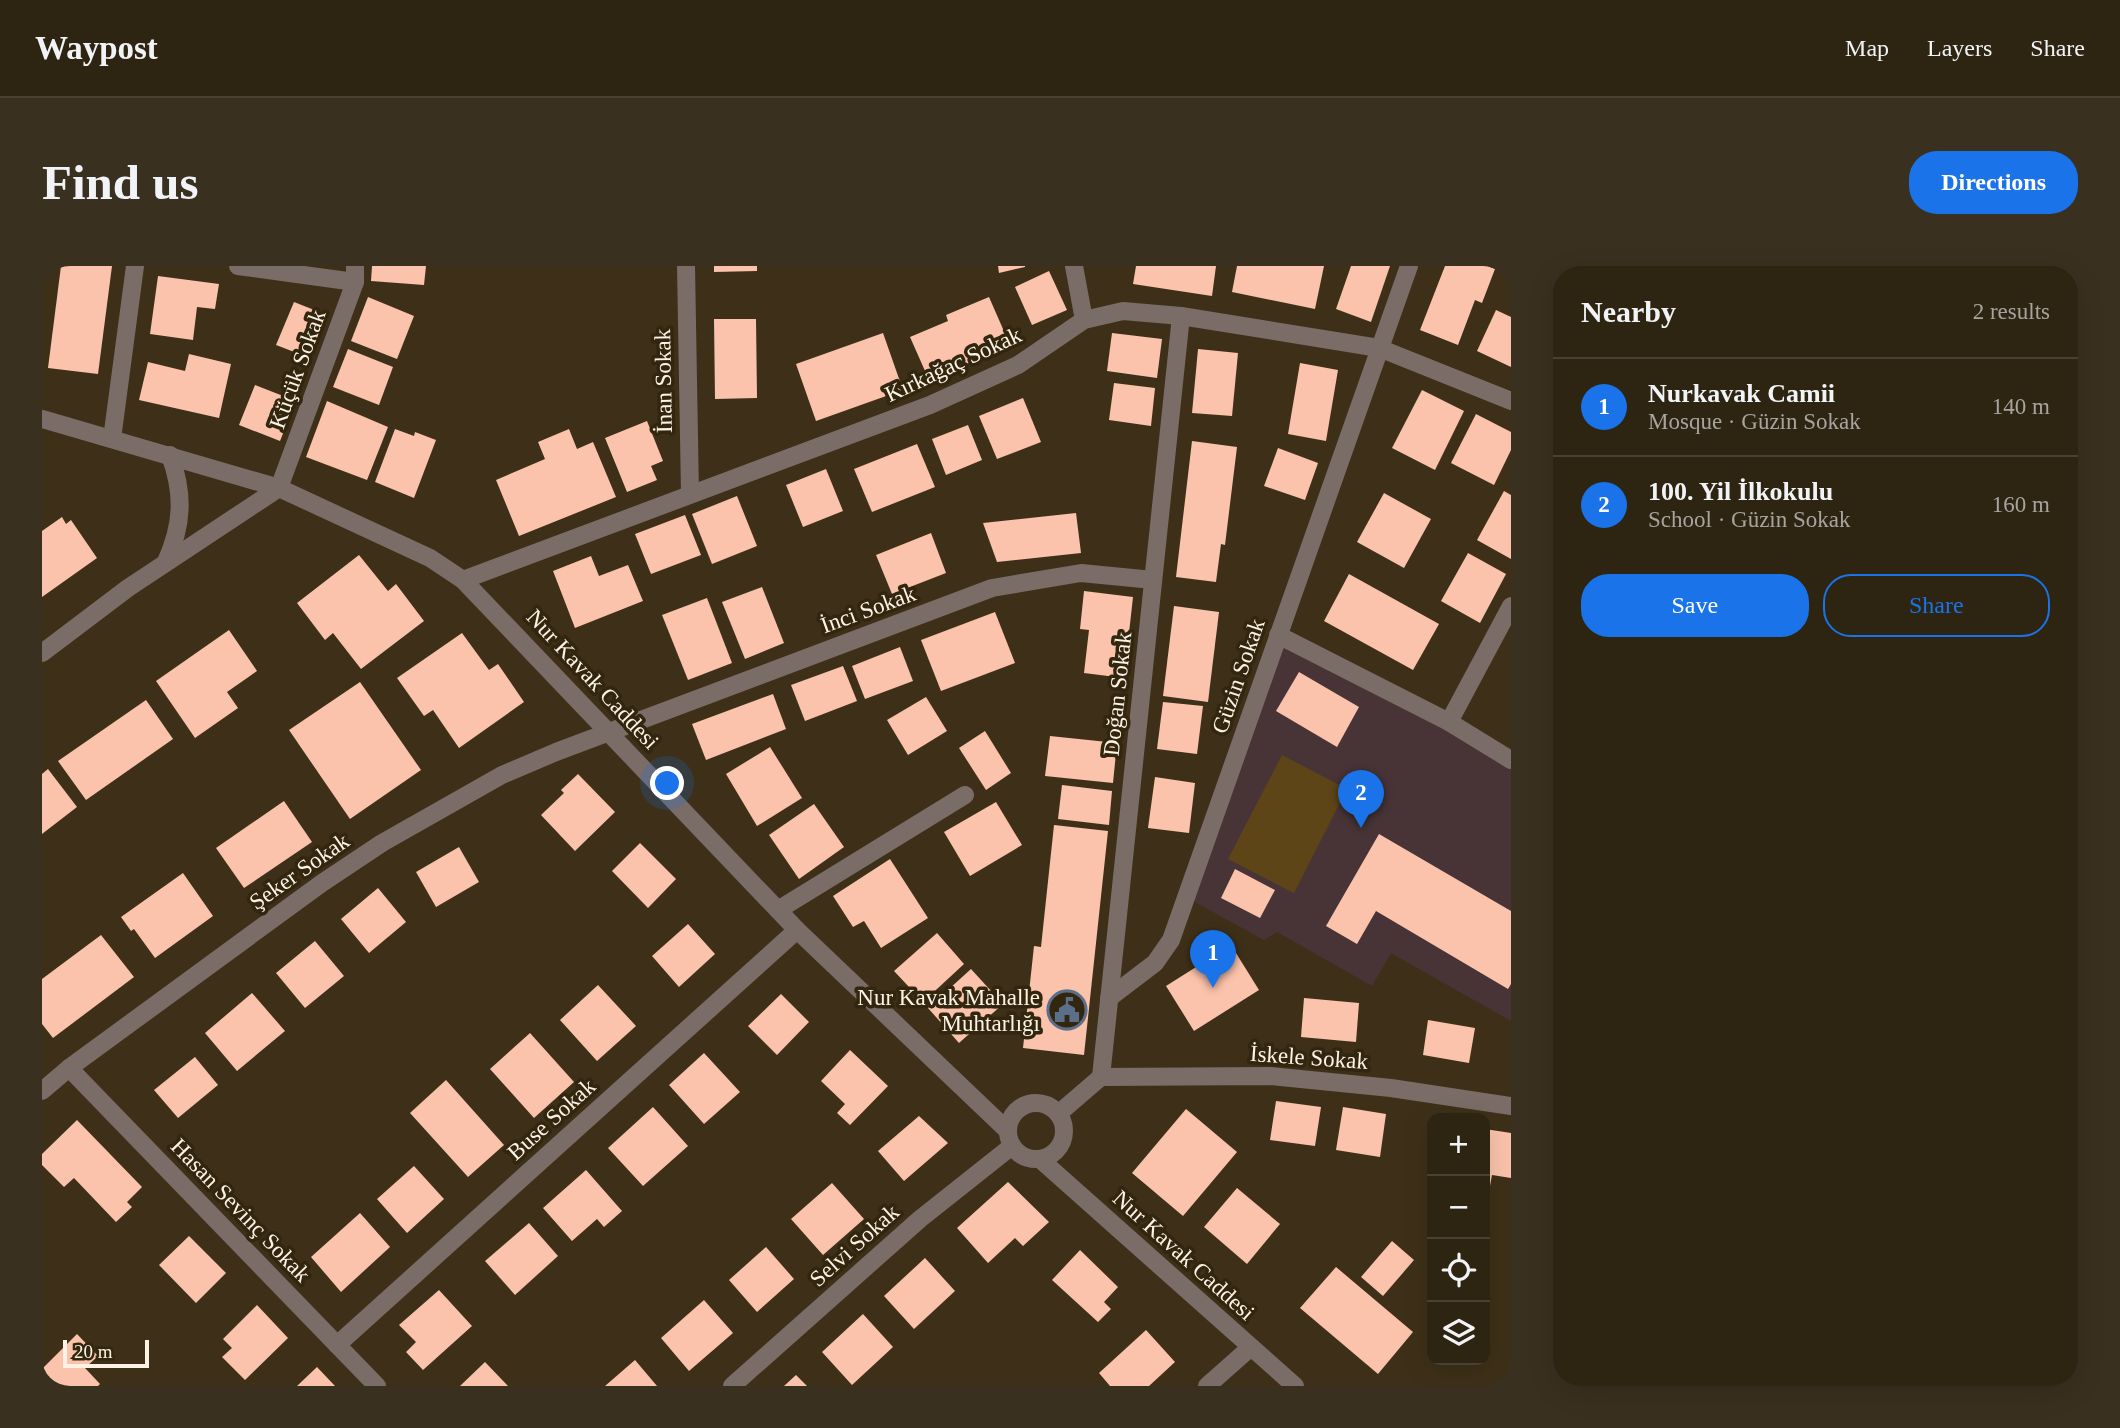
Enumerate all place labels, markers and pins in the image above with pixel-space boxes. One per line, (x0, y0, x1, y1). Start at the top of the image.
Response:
pin: 2 (1338, 770, 1384, 828)
pin: 1 (1190, 930, 1236, 988)
place label: Nur Kavak Mahalle Muhtarlığı (857, 985, 1040, 1036)
public building icon: Nur Kavak Mahalle Muhtarlığı (1046, 989, 1088, 1031)

